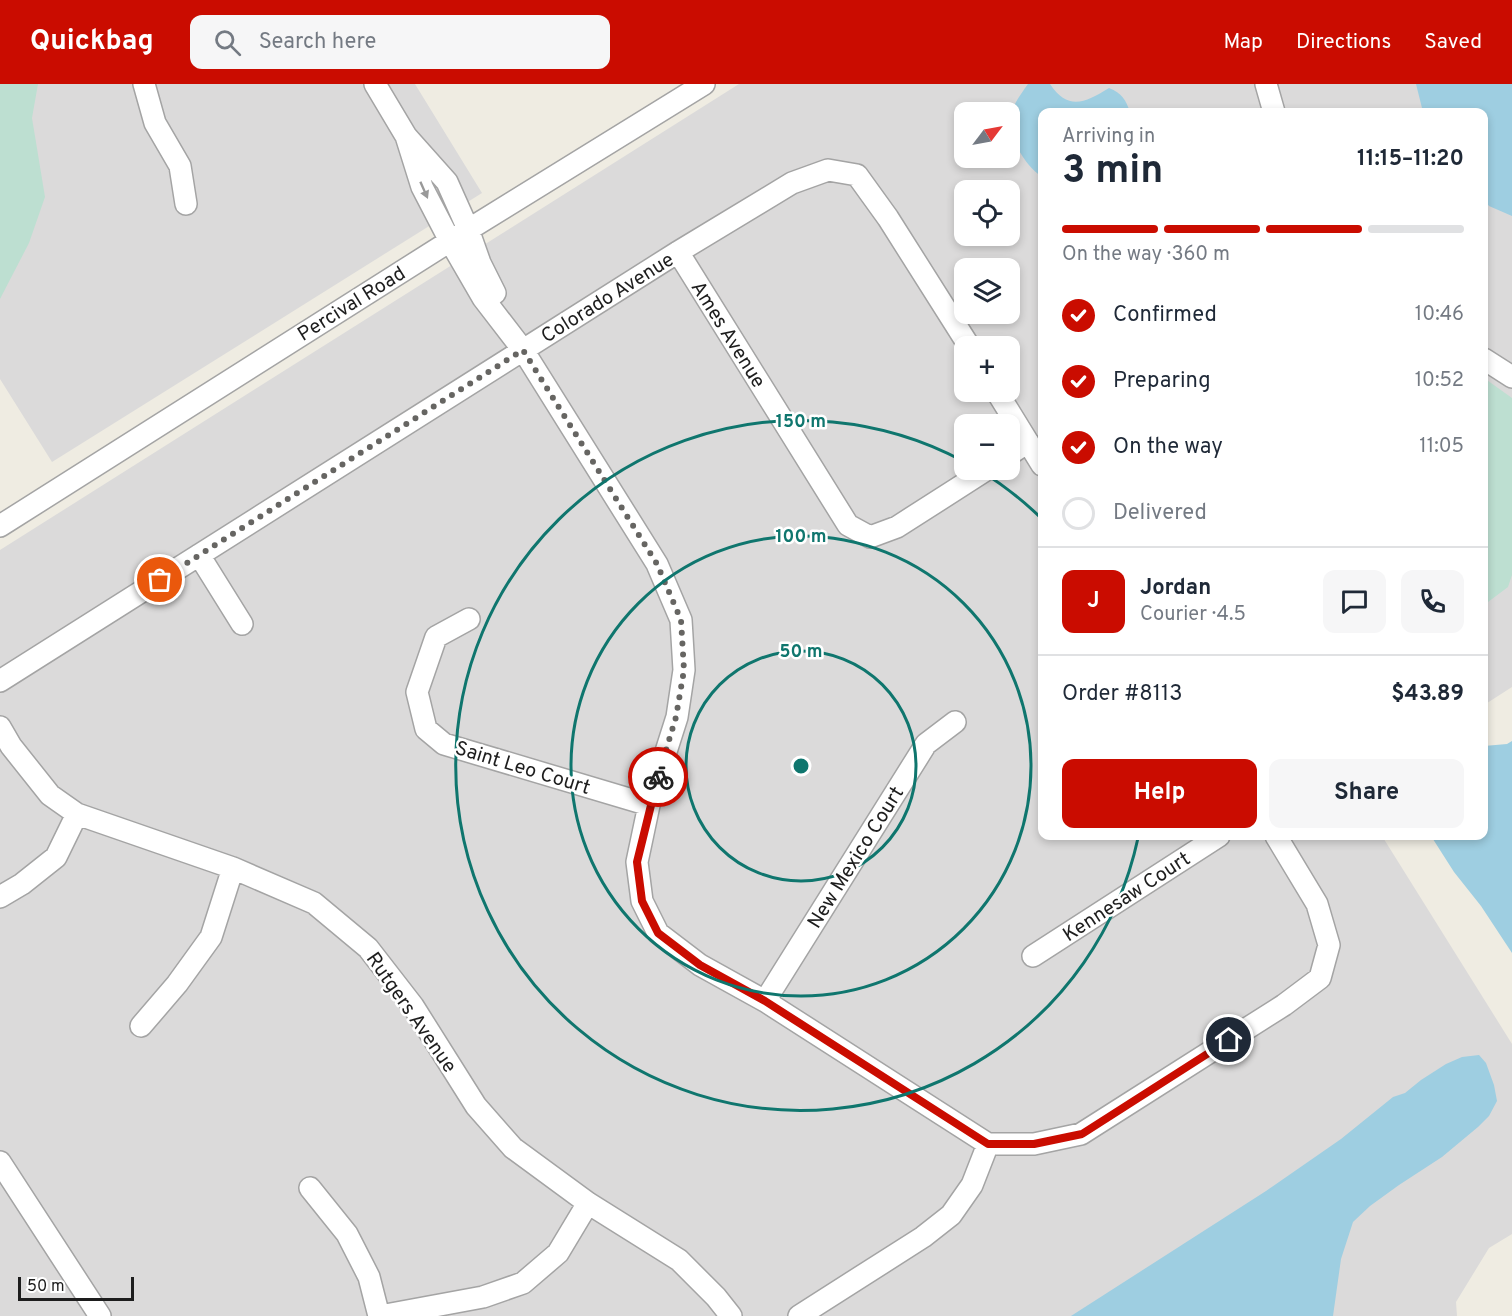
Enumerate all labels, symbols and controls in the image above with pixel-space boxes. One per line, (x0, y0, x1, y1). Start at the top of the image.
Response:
search box (190, 15, 610, 69)
text: Quickbag (30, 24, 154, 60)
icon: search (211, 26, 244, 59)
text: Search here (259, 29, 376, 56)
text: Map (1223, 29, 1263, 56)
text: Directions (1296, 29, 1391, 56)
text: Saved (1424, 29, 1482, 56)
north arrow (954, 102, 1020, 168)
map controls (954, 102, 1020, 480)
text: Arriving in (1062, 124, 1155, 150)
text: 11:15–11:20 (1357, 146, 1464, 173)
text: 3 min (1062, 148, 1163, 197)
button: locate (954, 180, 1020, 246)
one-way arrow (419, 182, 429, 200)
text: On the way · 360 m (1062, 242, 1230, 268)
street label: Colorado Avenue (537, 247, 679, 350)
button: layers (954, 258, 1020, 324)
street label: Percival Road (293, 261, 411, 348)
street label: Ames Avenue (684, 277, 771, 393)
icon: check (1062, 299, 1095, 332)
text: Confirmed (1113, 302, 1217, 329)
text: 10:46 (1415, 302, 1464, 328)
button: + (954, 336, 1020, 402)
icon: check (1062, 365, 1095, 398)
text: Preparing (1113, 368, 1211, 395)
text: 10:52 (1415, 368, 1464, 394)
text: 150 m (776, 411, 826, 434)
button: − (954, 414, 1020, 480)
icon: check (1062, 431, 1095, 464)
text: On the way (1113, 434, 1223, 461)
text: 11:05 (1419, 434, 1464, 460)
text: Delivered (1113, 500, 1207, 527)
text: 100 m (775, 526, 827, 549)
pin (134, 554, 185, 605)
icon: bag (143, 563, 176, 596)
button: chat (1323, 570, 1386, 633)
button: phone (1401, 570, 1464, 633)
text: Jordan (1140, 575, 1211, 602)
text: J (1087, 588, 1100, 615)
text: Courier · 4.5 (1140, 602, 1246, 628)
text: 50 m (779, 641, 823, 664)
text: Order #8113 (1062, 681, 1182, 708)
text: $43.89 (1391, 681, 1464, 708)
street label: Saint Leo Court (452, 736, 593, 802)
courier (628, 747, 688, 807)
centre of rings (791, 756, 811, 776)
button: Help (1062, 759, 1257, 828)
button: Share (1269, 759, 1464, 828)
icon: bike (642, 761, 675, 794)
street label: New Mexico Court (803, 782, 911, 934)
street label: Kennesaw Court (1058, 847, 1196, 949)
street label: Rutgers Avenue (359, 948, 462, 1079)
pin (1203, 1014, 1254, 1065)
icon: home (1212, 1023, 1245, 1056)
scale bar (18, 1274, 134, 1302)
text: 50 m (27, 1277, 65, 1297)

